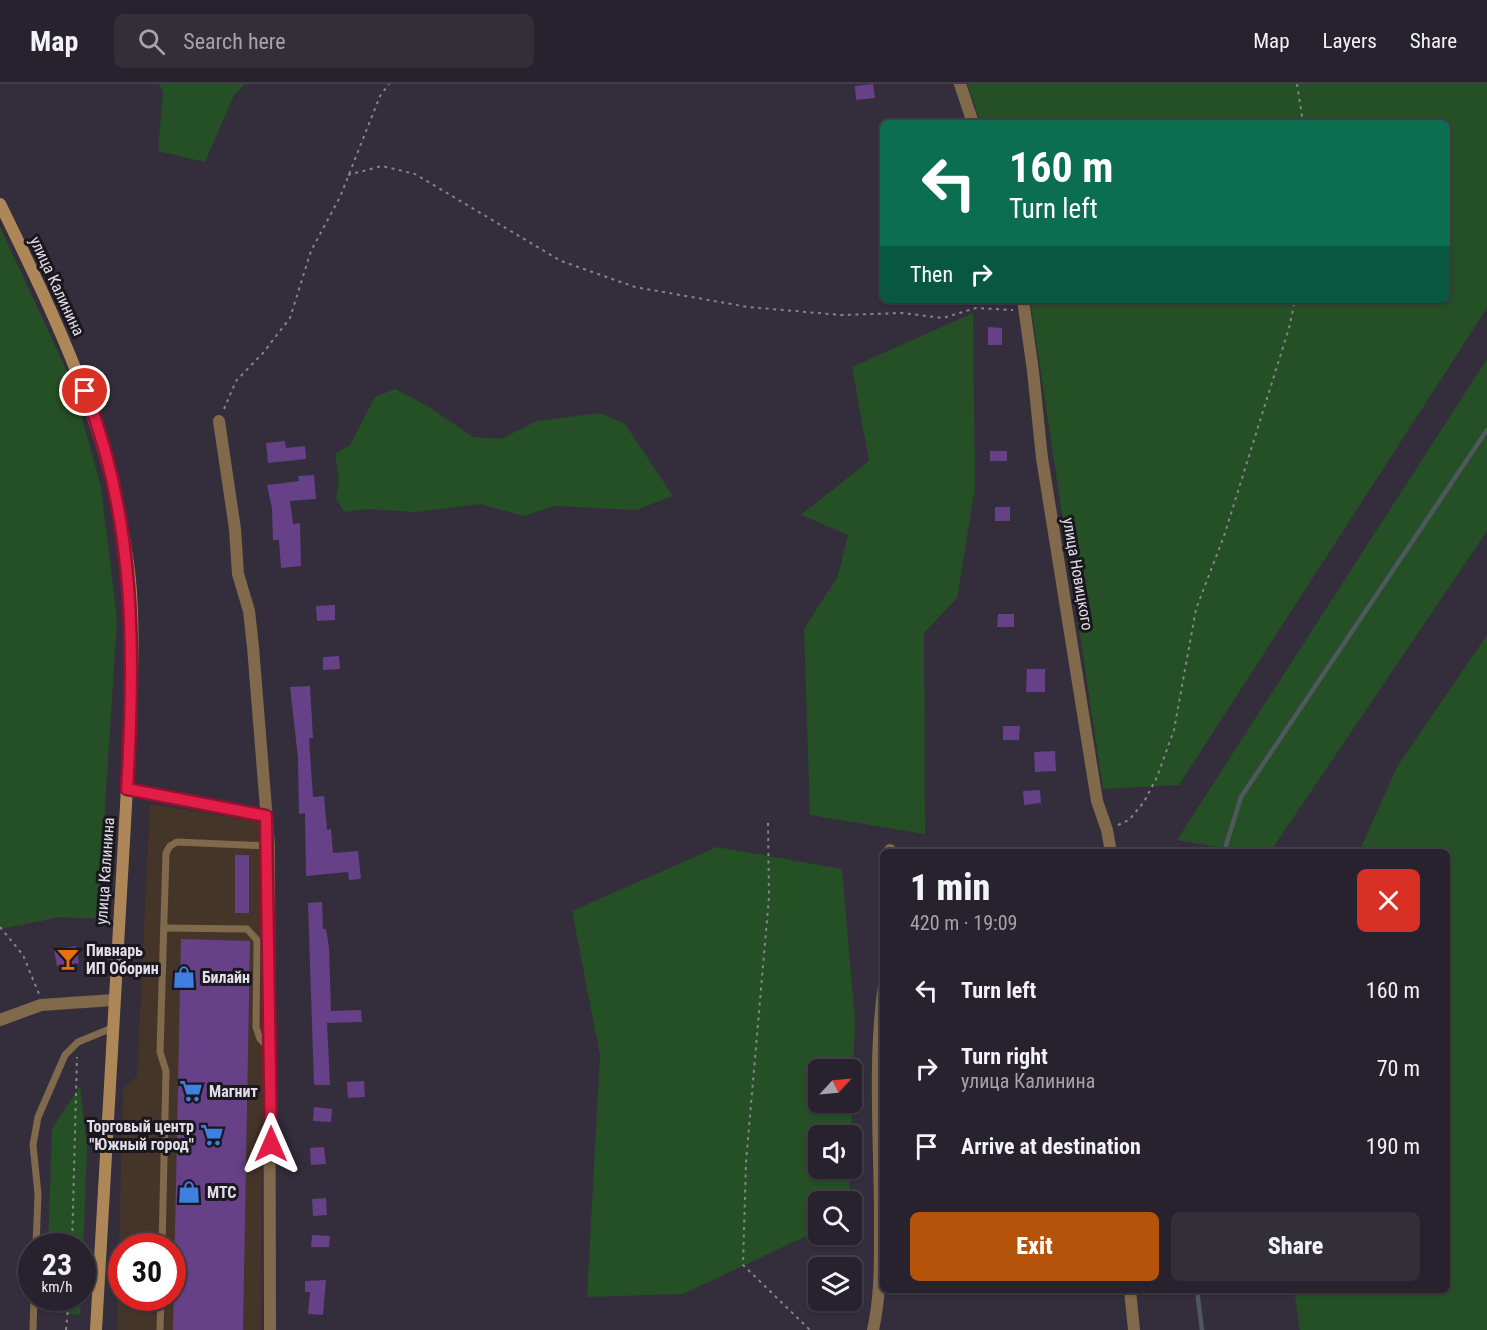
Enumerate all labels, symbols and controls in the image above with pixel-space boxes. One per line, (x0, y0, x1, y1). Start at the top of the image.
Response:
search box (114, 14, 534, 68)
text: Map (30, 25, 78, 58)
icon: search (135, 25, 168, 58)
text: Search here (183, 29, 286, 54)
text: Map (1253, 29, 1290, 53)
text: Layers (1323, 29, 1377, 53)
text: Share (1410, 29, 1457, 53)
text: 160 m (1009, 143, 1114, 192)
icon: left (910, 144, 988, 222)
text: Turn left (1009, 193, 1098, 225)
street label: улица Калинина (26, 233, 88, 339)
icon: right (965, 258, 998, 291)
text: Then (910, 262, 953, 287)
pin (59, 365, 110, 416)
icon: arrive (68, 374, 101, 407)
street label: улица Новицкого (1059, 516, 1097, 632)
street label: улица Калинина (92, 817, 118, 925)
text: 1 min (910, 867, 990, 909)
button: close (1357, 869, 1420, 932)
text: 420 m · 19:09 (910, 911, 1017, 935)
place label: Пивнарь ИП Оборин (86, 941, 159, 978)
bar icon: Пивнарь ИП Оборин (55, 946, 81, 972)
shop icon: Билайн (171, 964, 197, 990)
place label: Билайн (202, 968, 250, 987)
icon: left (910, 974, 943, 1007)
text: Turn left (961, 978, 1036, 1003)
text: 160 m (1366, 978, 1420, 1003)
text: Turn right (961, 1044, 1048, 1069)
icon: right (910, 1052, 943, 1085)
text: 70 m (1377, 1056, 1420, 1081)
north arrow (808, 1059, 862, 1113)
map controls (808, 1059, 862, 1311)
text: улица Калинина (961, 1069, 1095, 1093)
supermarket icon: Магнит (178, 1078, 204, 1104)
place label: Магнит (209, 1082, 258, 1101)
position arrow (239, 1112, 303, 1176)
place label: Торговый центр "Южный город" (86, 1117, 194, 1154)
supermarket icon: Торговый центр "Южный город" (199, 1122, 225, 1148)
button: sound (808, 1125, 862, 1179)
icon: arrive (910, 1130, 943, 1163)
text: Arrive at destination (961, 1134, 1141, 1159)
text: 190 m (1366, 1134, 1420, 1159)
shop icon: МТС (176, 1179, 202, 1205)
place label: МТС (207, 1183, 236, 1202)
button: search (808, 1191, 862, 1245)
button: Exit (910, 1212, 1159, 1281)
button: Share (1171, 1212, 1420, 1281)
speed limit sign: 30 (108, 1233, 186, 1311)
text: 23 (42, 1247, 72, 1282)
button: layers (808, 1257, 862, 1311)
text: km/h (42, 1278, 72, 1296)

